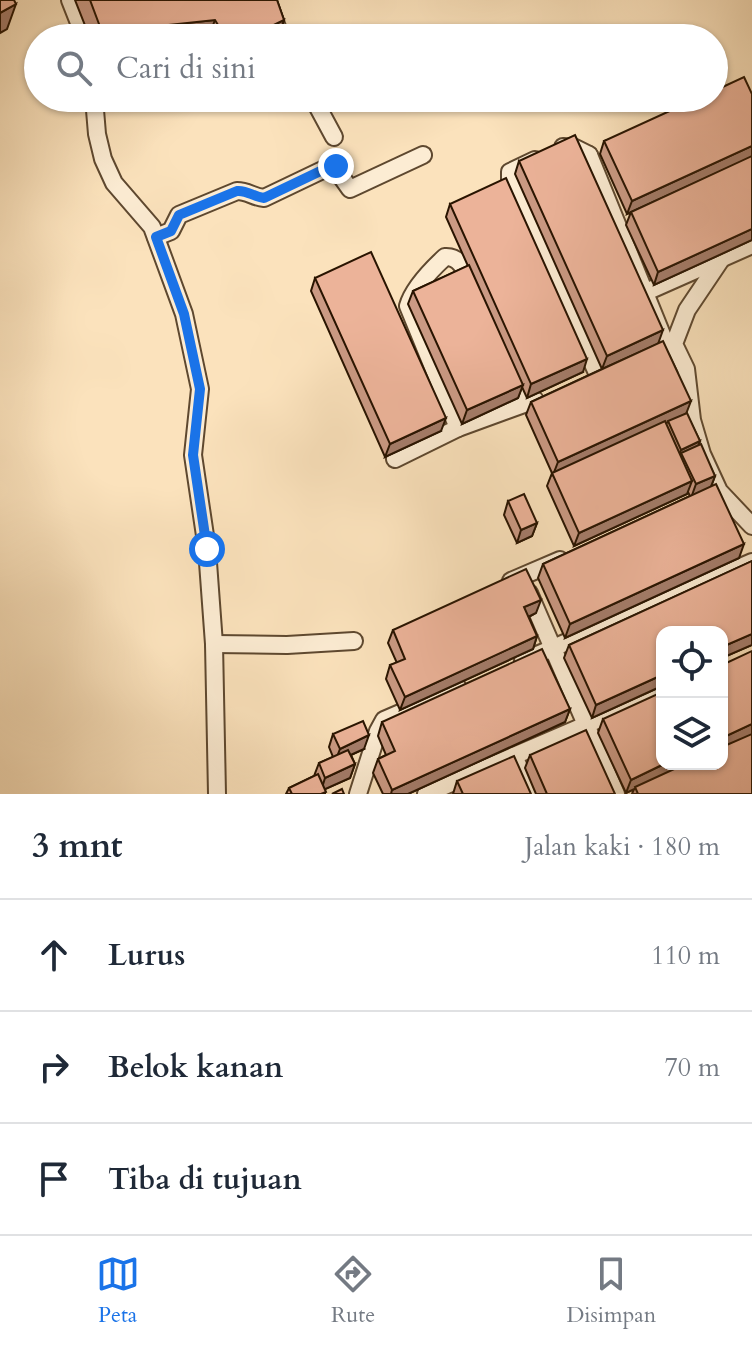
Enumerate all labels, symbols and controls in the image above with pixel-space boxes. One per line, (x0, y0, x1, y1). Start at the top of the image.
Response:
search box (24, 24, 728, 112)
icon: search (52, 46, 96, 90)
text: Cari di sini (116, 48, 256, 89)
route end (318, 148, 354, 184)
route start (189, 531, 225, 567)
map controls (656, 626, 728, 770)
button: locate (656, 626, 728, 698)
button: layers (656, 698, 728, 770)
text: 3 mnt (32, 823, 122, 869)
text: Jalan kaki · 180 m (524, 829, 720, 864)
icon: ahead (32, 933, 76, 977)
text: Lurus (108, 935, 185, 976)
text: 110 m (651, 938, 720, 973)
icon: right (32, 1045, 76, 1089)
text: Belok kanan (108, 1047, 283, 1088)
text: 70 m (664, 1050, 720, 1085)
icon: arrive (32, 1157, 76, 1201)
text: Tiba di tujuan (108, 1159, 302, 1200)
tab: Peta (96, 1252, 140, 1330)
tab: Rute (331, 1252, 375, 1330)
tab: Disimpan (566, 1252, 656, 1330)

